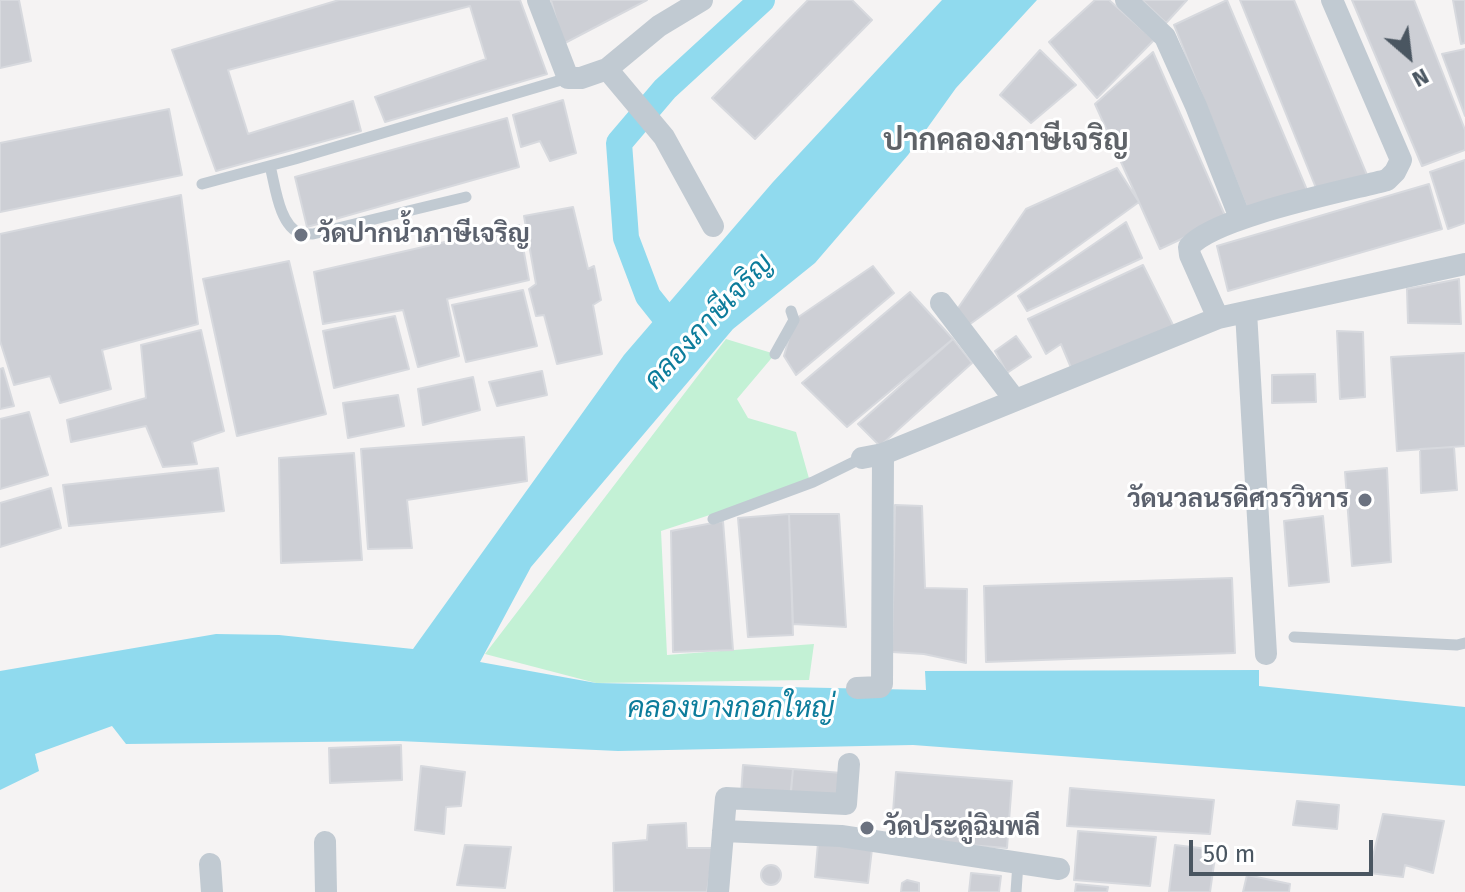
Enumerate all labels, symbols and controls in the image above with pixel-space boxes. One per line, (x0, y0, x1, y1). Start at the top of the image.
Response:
north arrow (1369, 16, 1449, 96)
text: N (1408, 62, 1433, 93)
district label: ปากคลองภาษีเจริญ (883, 124, 1129, 160)
place label: วัดปากน้ำภาษีเจริญ (317, 219, 530, 251)
marker: วัดปากน้ำภาษีเจริญ (292, 226, 310, 244)
water label: คลองภาษีเจริญ (638, 247, 780, 397)
place label: วัดนวลนรดิศวรวิหาร (1127, 484, 1349, 516)
marker: วัดนวลนรดิศวรวิหาร (1356, 491, 1374, 509)
water label: คลองบางกอกใหญ่ (627, 692, 835, 726)
place label: วัดประดู่ฉิมพลี (883, 812, 1040, 844)
marker: วัดประดู่ฉิมพลี (858, 819, 876, 837)
scale bar (1193, 824, 1377, 874)
text: 50 m (1203, 840, 1255, 868)

